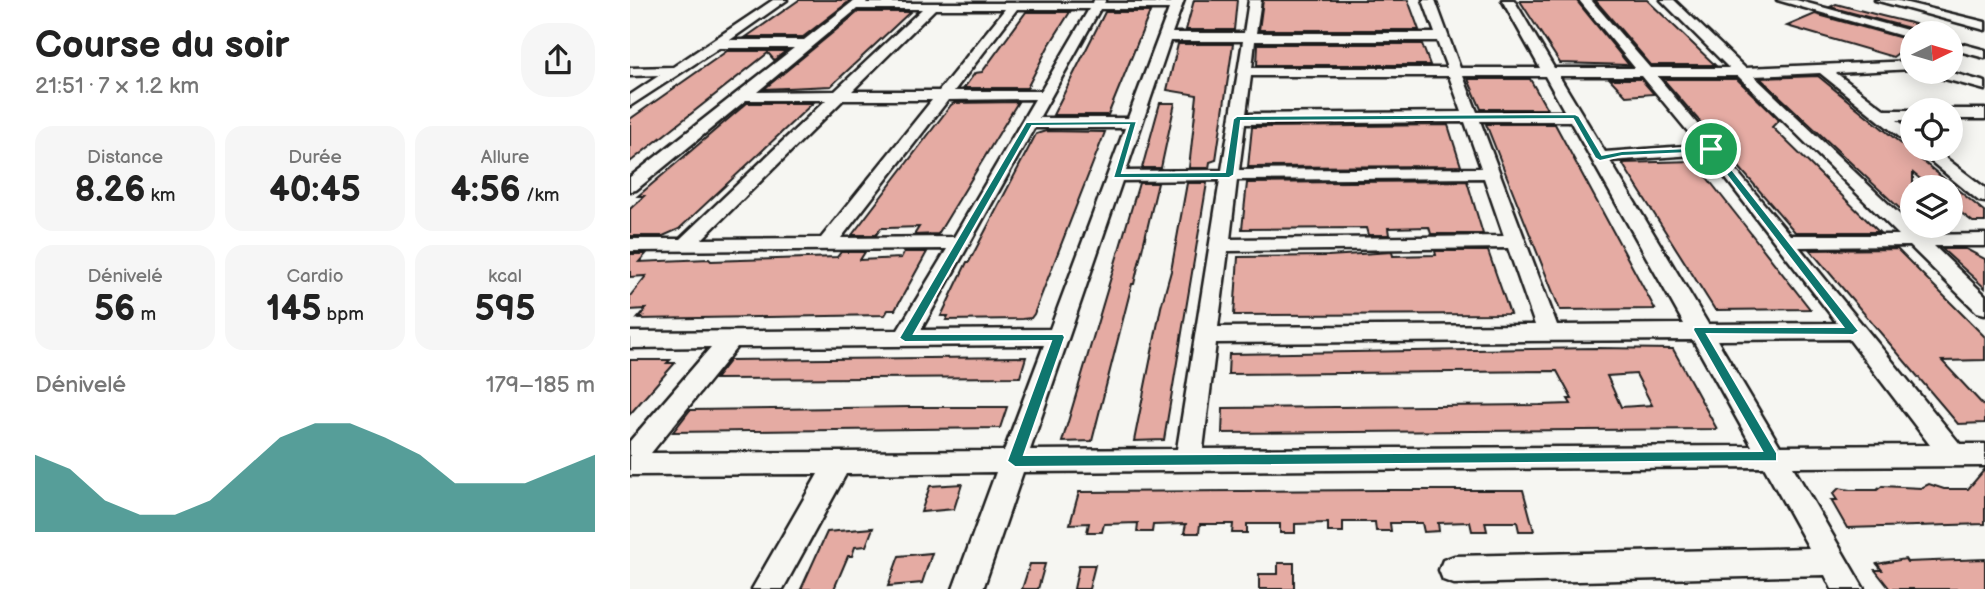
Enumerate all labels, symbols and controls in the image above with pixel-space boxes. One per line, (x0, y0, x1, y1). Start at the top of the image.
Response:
north arrow (1900, 21, 1964, 84)
map controls (1900, 21, 1963, 238)
text: Course du soir (35, 23, 290, 68)
button: share (521, 23, 595, 97)
text: 21:51 · 7 × 1.2 km (35, 72, 199, 100)
button: locate (1900, 98, 1963, 161)
pin (1681, 119, 1741, 179)
icon: arrive (1692, 130, 1730, 168)
text: Distance (87, 146, 163, 169)
text: Durée (288, 146, 342, 169)
text: Allure (481, 146, 529, 169)
text: 8.26 (74, 169, 145, 212)
text: 40:45 (269, 169, 361, 212)
text: 4:56 (450, 169, 521, 212)
button: layers (1900, 175, 1963, 238)
text: km (145, 184, 176, 207)
text: /km (521, 184, 560, 207)
text: Dénivelé (87, 265, 163, 288)
text: Cardio (287, 265, 343, 288)
text: kcal (488, 265, 522, 288)
text: 56 (94, 288, 135, 331)
text: 145 (266, 288, 321, 331)
text: 595 (475, 288, 535, 331)
text: m (135, 303, 156, 326)
text: bpm (321, 303, 364, 326)
text: Dénivelé (35, 371, 126, 399)
text: 179–185 m (486, 371, 595, 399)

